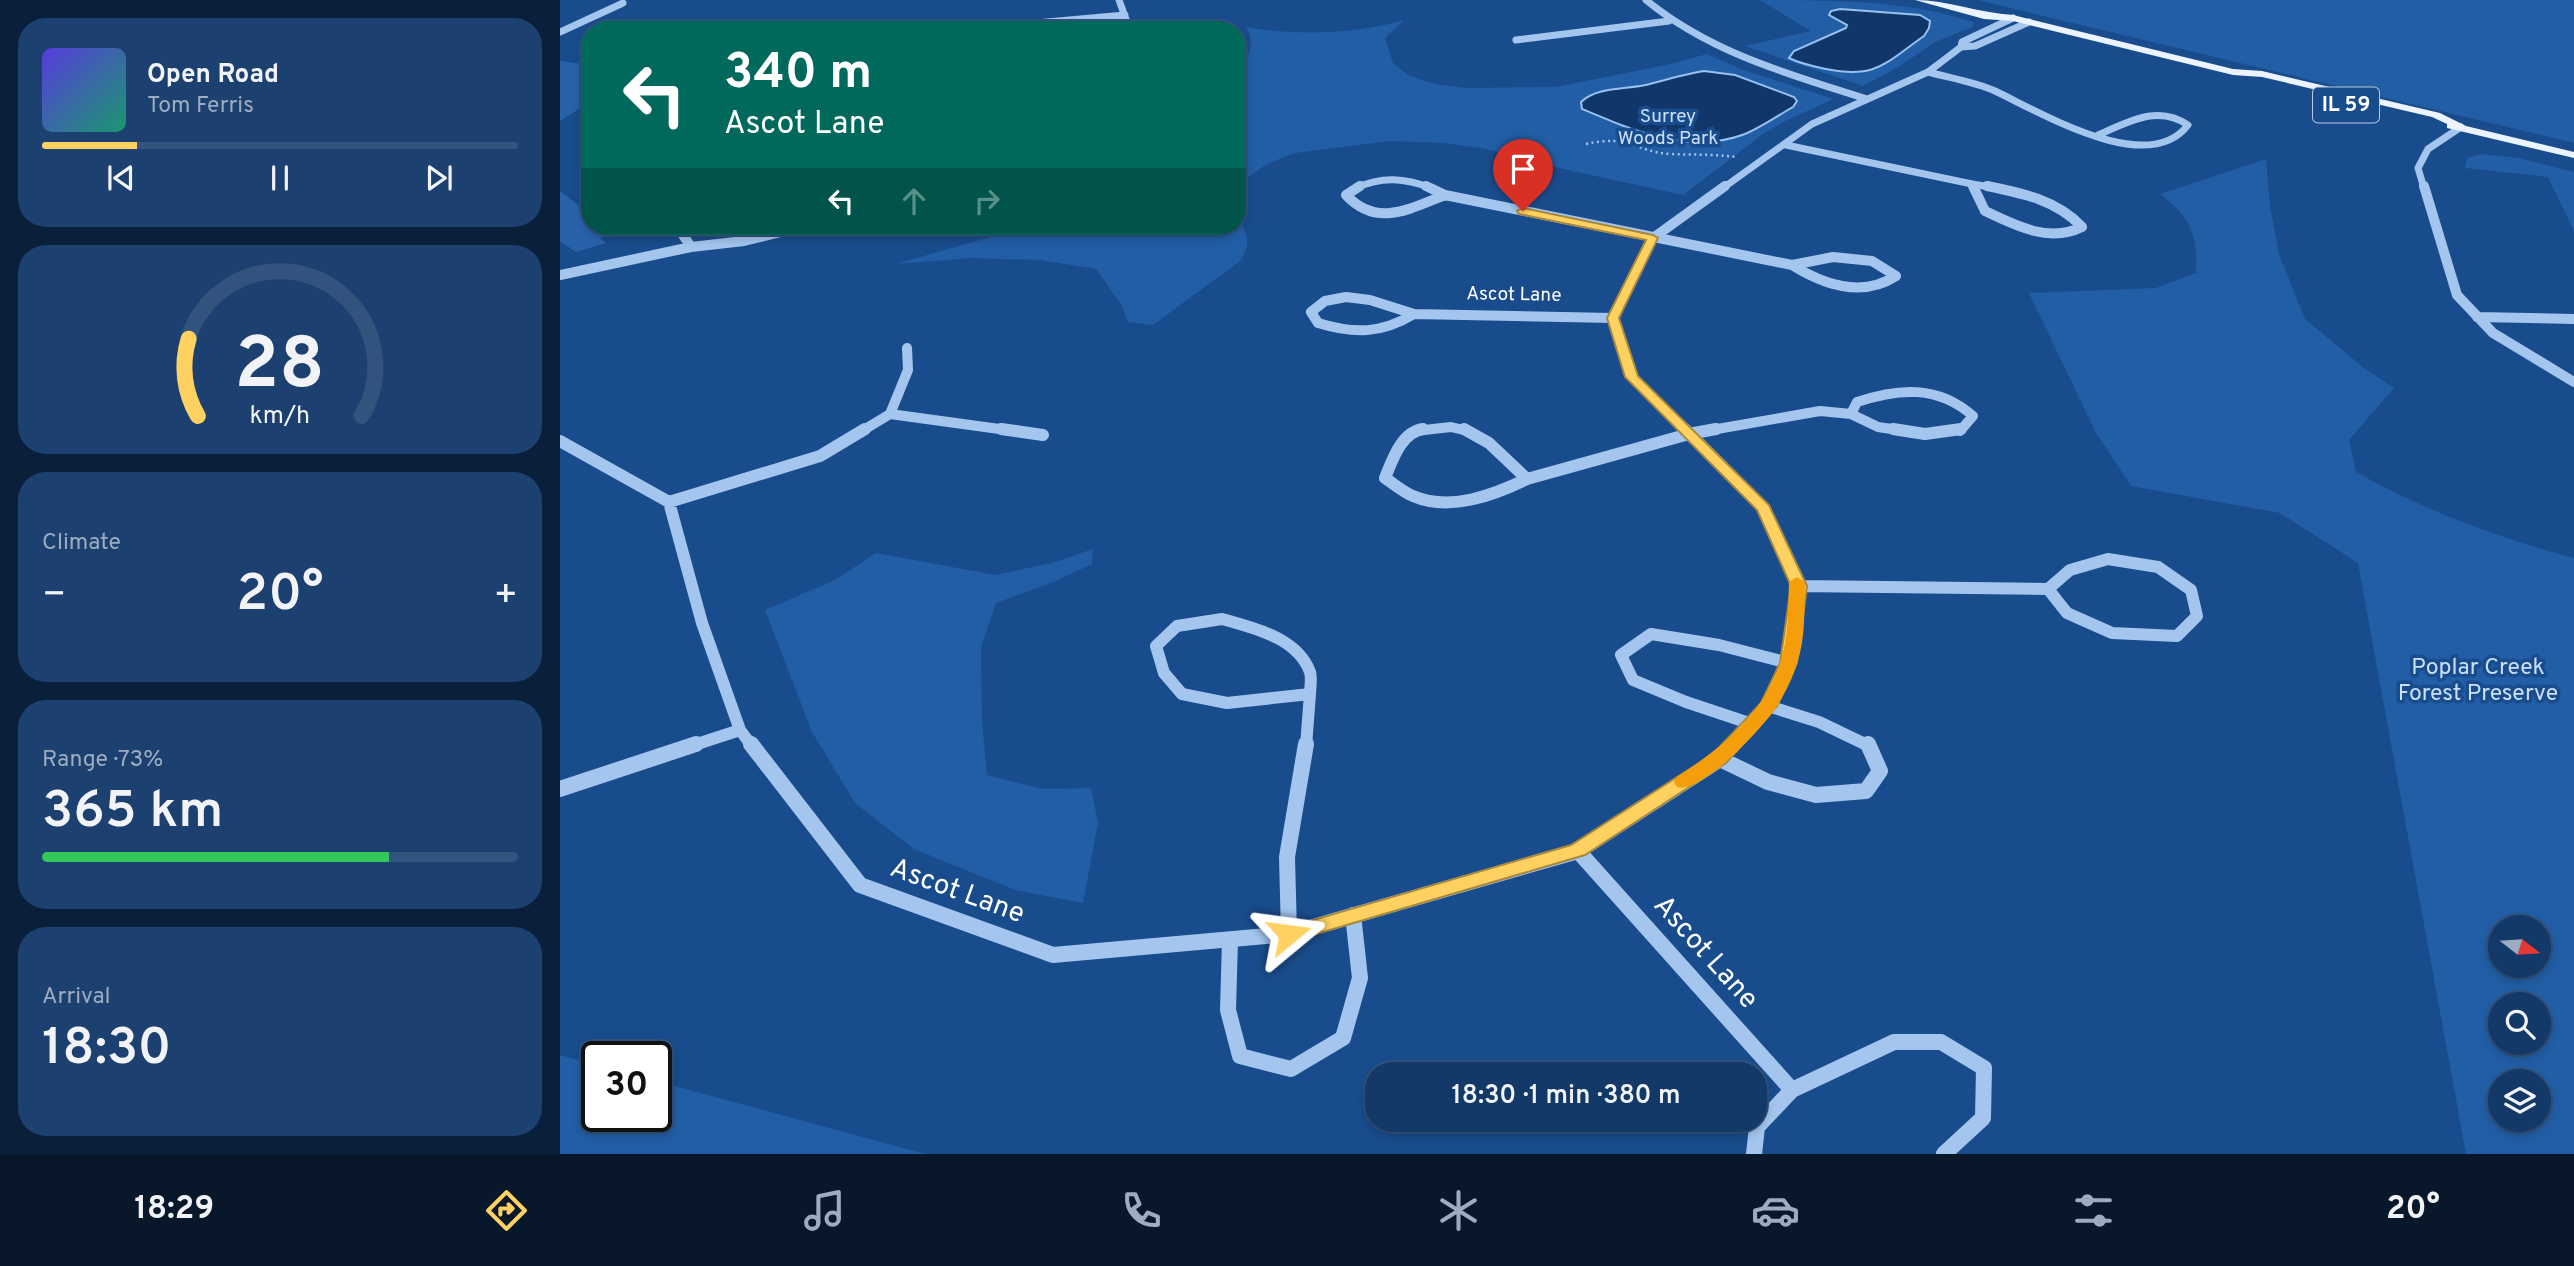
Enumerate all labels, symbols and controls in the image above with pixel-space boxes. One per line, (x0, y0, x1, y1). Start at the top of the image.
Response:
text: 340 m (724, 44, 872, 106)
icon: left (609, 49, 700, 140)
text: Open Road (147, 59, 279, 92)
road number: IL 59 (2313, 88, 2379, 122)
text: Tom Ferris (147, 92, 254, 121)
text: Ascot Lane (724, 105, 885, 145)
park label: Surrey Woods Park (1618, 105, 1718, 151)
pin (1493, 139, 1553, 211)
icon: arrive (1504, 150, 1542, 188)
icon: previous (102, 159, 140, 197)
icon: pause (261, 159, 299, 197)
icon: next (420, 159, 458, 197)
icon: left (822, 182, 860, 220)
icon: ahead (895, 182, 933, 220)
icon: right (968, 182, 1006, 220)
street label: Ascot Lane (1466, 282, 1562, 308)
text: 28 (235, 322, 325, 414)
text: km/h (250, 401, 310, 433)
text: Climate (42, 529, 121, 558)
text: 20° (236, 563, 324, 629)
text: − (42, 572, 67, 621)
text: + (493, 572, 518, 621)
park label: Poplar Creek Forest Preserve (2398, 654, 2558, 709)
text: Range · 73% (42, 746, 163, 775)
text: 365 km (42, 780, 223, 846)
street label: Ascot Lane (885, 851, 1029, 933)
street label: Ascot Lane (1645, 889, 1765, 1017)
position arrow (1252, 897, 1326, 971)
north arrow (2488, 915, 2552, 978)
map controls (2488, 915, 2551, 1132)
text: Arrival (42, 983, 111, 1012)
button: search (2488, 992, 2551, 1055)
text: 18:30 (42, 1017, 172, 1083)
speed limit sign: 30 (581, 1041, 672, 1132)
button: layers (2488, 1069, 2551, 1132)
text: 18:30 · 1 min · 380 m (1452, 1080, 1680, 1113)
icon: directions (482, 1186, 531, 1235)
icon: music (800, 1186, 849, 1235)
icon: phone (1117, 1186, 1166, 1235)
icon: climate (1434, 1186, 1483, 1235)
icon: car (1751, 1186, 1800, 1235)
icon: filters (2069, 1186, 2118, 1235)
text: 18:29 (134, 1190, 214, 1230)
text: 20° (2386, 1190, 2440, 1230)

